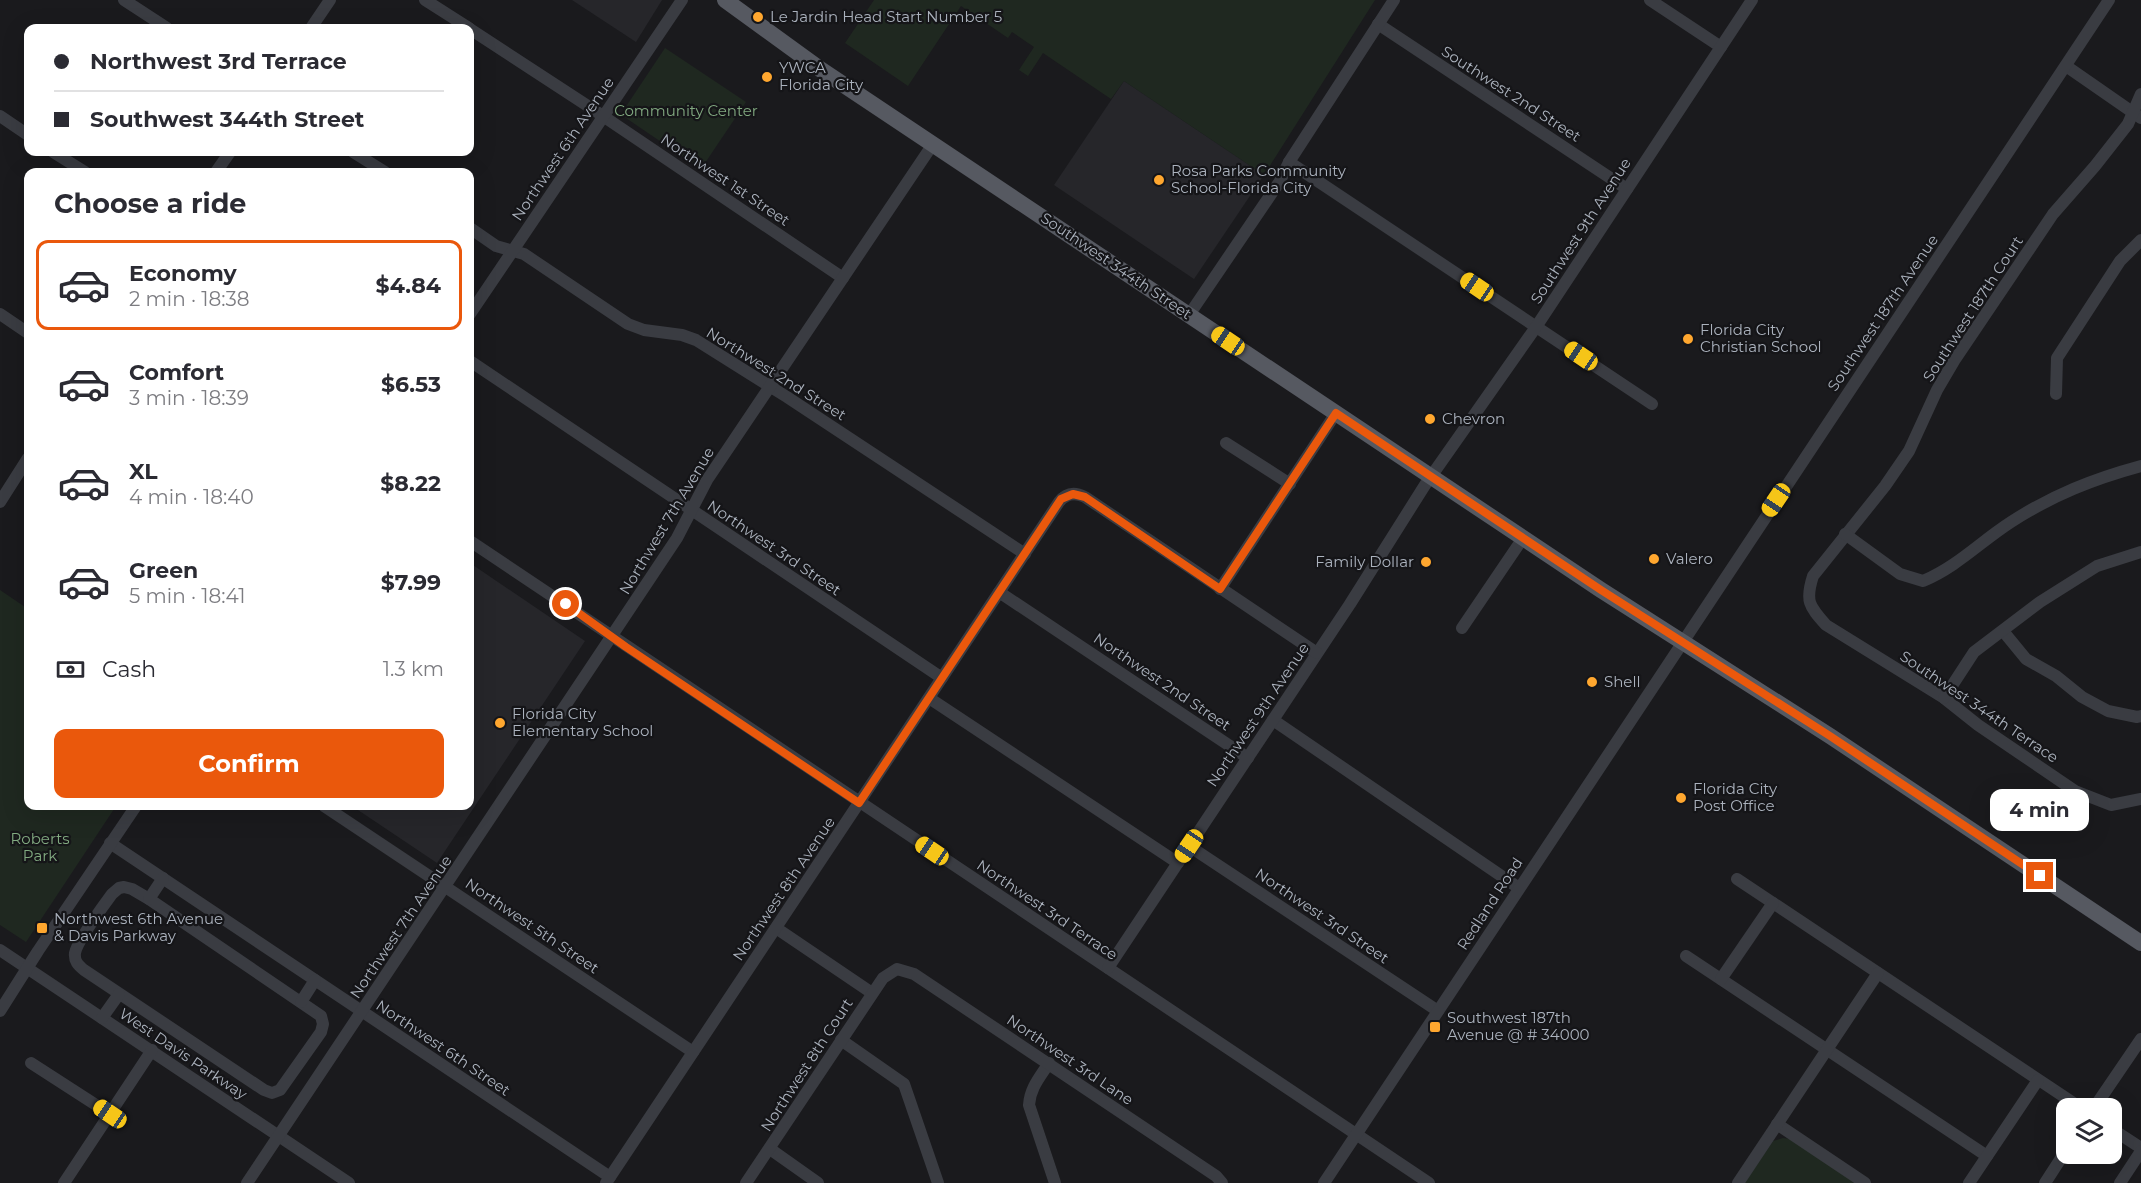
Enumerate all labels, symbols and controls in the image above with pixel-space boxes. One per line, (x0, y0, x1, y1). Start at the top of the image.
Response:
place label: Le Jardin Head Start Number 5 (770, 7, 1002, 26)
marker: Le Jardin Head Start Number 5 (751, 10, 765, 24)
street label: Southwest 2nd Street (1438, 41, 1584, 146)
text: Northwest 3rd Terrace (90, 48, 347, 75)
place label: YWCA Florida City (779, 58, 864, 94)
marker: YWCA Florida City (760, 70, 774, 84)
street label: Northwest 6th Avenue (507, 73, 618, 224)
park label: Community Center (614, 101, 758, 120)
text: Southwest 344th Street (90, 106, 364, 133)
street label: Northwest 1st Street (657, 129, 793, 230)
street label: Southwest 9th Avenue (1526, 154, 1635, 307)
place label: Rosa Parks Community School-Florida City (1171, 161, 1347, 197)
marker: Rosa Parks Community School-Florida City (1152, 173, 1166, 187)
text: Choose a ride (54, 187, 246, 220)
street label: Southwest 344th Street (1037, 208, 1195, 323)
street label: Southwest 187th Avenue (1823, 231, 1942, 395)
street label: Southwest 187th Court (1918, 232, 2027, 385)
icon: car (57, 258, 111, 312)
text: Economy (129, 260, 237, 287)
car (1457, 269, 1497, 305)
text: $4.84 (375, 272, 441, 299)
text: 2 min · 18:38 (129, 287, 250, 311)
place label: Florida City Christian School (1700, 320, 1822, 356)
street label: Northwest 2nd Street (703, 323, 850, 424)
car (1208, 323, 1248, 359)
marker: Florida City Christian School (1681, 332, 1695, 346)
car (1561, 338, 1601, 374)
icon: car (57, 357, 111, 411)
text: Comfort (129, 359, 224, 386)
text: $6.53 (381, 371, 441, 398)
text: 3 min · 18:39 (129, 386, 249, 410)
place label: Chevron (1442, 409, 1505, 428)
marker: Chevron (1423, 412, 1437, 426)
street label: Northwest 7th Avenue (615, 444, 718, 598)
icon: car (57, 456, 111, 510)
text: XL (129, 458, 158, 485)
text: $8.22 (380, 470, 441, 497)
car (1758, 480, 1794, 520)
text: 4 min · 18:40 (129, 485, 254, 509)
street label: Northwest 3rd Street (704, 496, 845, 599)
place label: Valero (1666, 549, 1713, 568)
place label: Family Dollar (1315, 552, 1414, 571)
marker: Valero (1647, 552, 1661, 566)
icon: car (57, 555, 111, 609)
marker: Family Dollar (1419, 555, 1433, 569)
text: Green (129, 557, 198, 584)
text: $7.99 (381, 569, 441, 596)
text: 5 min · 18:41 (129, 584, 245, 608)
route start (552, 590, 579, 617)
street label: Northwest 2nd Street (1090, 629, 1234, 735)
street label: Northwest 9th Avenue (1202, 639, 1313, 790)
street label: Southwest 344th Terrace (1896, 646, 2062, 767)
icon: cash (54, 653, 87, 686)
text: Cash (102, 656, 156, 683)
text: 1.3 km (383, 657, 444, 681)
place label: Shell (1604, 672, 1641, 691)
marker: Shell (1585, 675, 1599, 689)
place label: Florida City Elementary School (512, 704, 653, 740)
marker: Florida City Elementary School (493, 716, 507, 730)
button: Confirm (54, 729, 444, 798)
place label: Florida City Post Office (1693, 779, 1778, 815)
callout: 4 min (1990, 789, 2090, 831)
marker: Florida City Post Office (1674, 791, 1688, 805)
text: 4 min (2009, 798, 2070, 822)
street label: Northwest 8th Avenue (728, 813, 839, 964)
car (1171, 826, 1207, 866)
park label: Roberts Park (10, 829, 70, 865)
car (912, 833, 952, 869)
street label: Northwest 7th Avenue (346, 851, 456, 1002)
street label: Redland Road (1453, 854, 1527, 954)
street label: Northwest 3rd Terrace (973, 855, 1121, 964)
route end (2026, 862, 2053, 889)
street label: Northwest 3rd Street (1252, 864, 1393, 967)
street label: Northwest 5th Street (462, 874, 603, 977)
place label: Northwest 6th Avenue & Davis Parkway (54, 909, 223, 945)
marker: Northwest 6th Avenue & Davis Parkway (35, 921, 49, 935)
street label: Northwest 8th Court (756, 995, 857, 1135)
street label: Northwest 6th Street (372, 996, 514, 1100)
street label: West Davis Parkway (116, 1004, 252, 1104)
place label: Southwest 187th Avenue @ # 34000 (1447, 1008, 1590, 1044)
street label: Northwest 3rd Lane (1003, 1010, 1137, 1109)
marker: Southwest 187th Avenue @ # 34000 (1428, 1020, 1442, 1034)
car (90, 1096, 130, 1132)
map controls (2056, 1098, 2122, 1164)
button: layers (2056, 1098, 2122, 1164)

